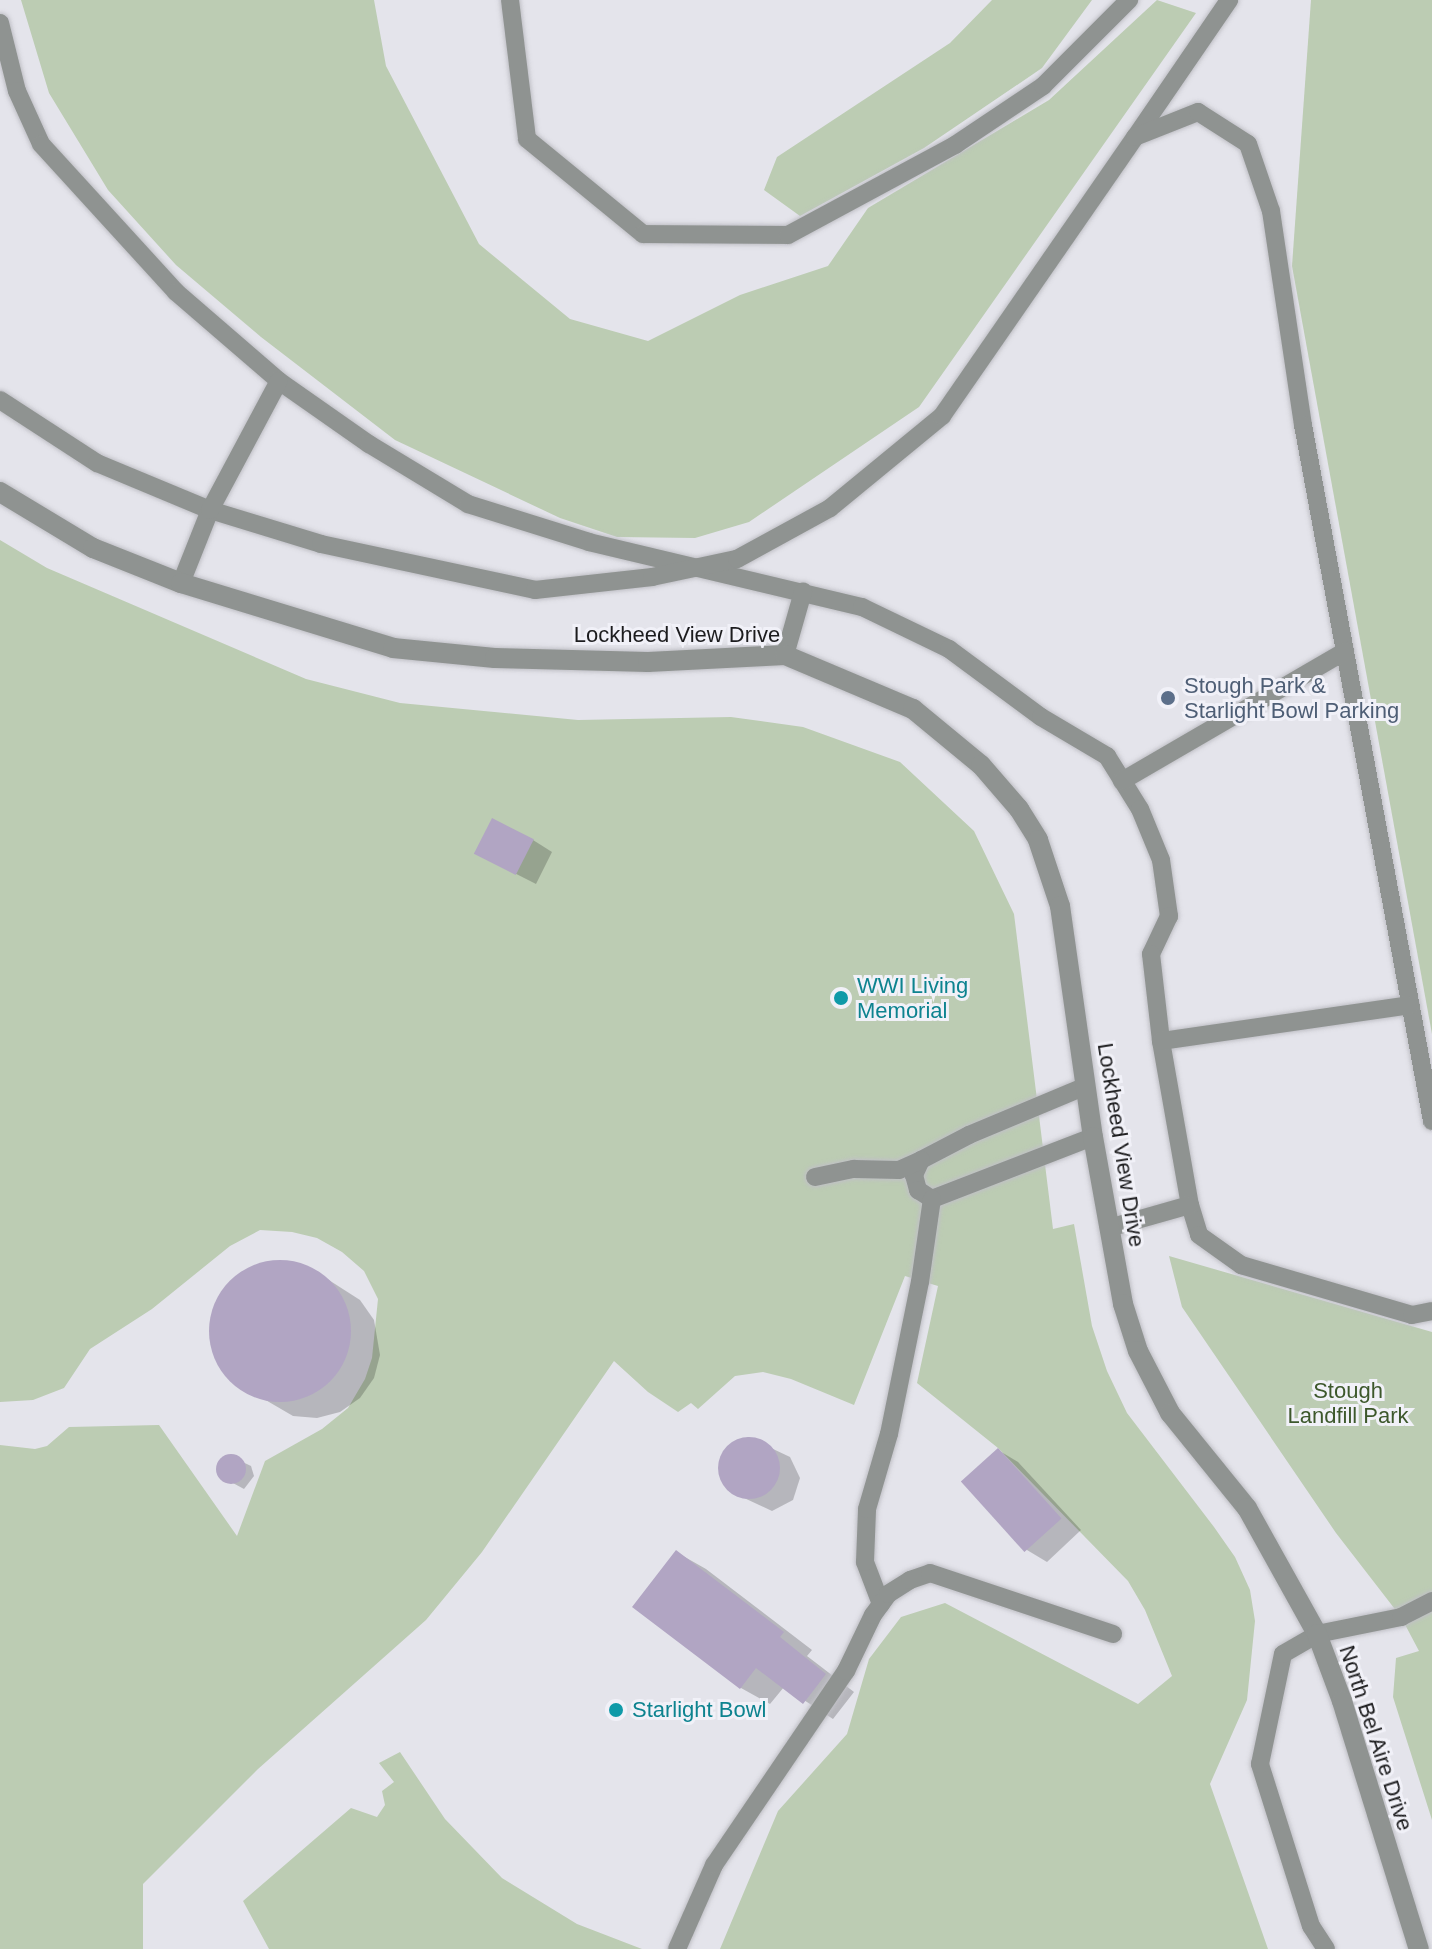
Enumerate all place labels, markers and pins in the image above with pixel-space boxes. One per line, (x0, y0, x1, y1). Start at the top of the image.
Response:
place label: Stough Park & Starlight Bowl Parking (1184, 672, 1399, 724)
marker: Stough Park & Starlight Bowl Parking (1159, 689, 1177, 707)
place label: WWI Living Memorial (857, 972, 968, 1024)
marker: WWI Living Memorial (832, 989, 850, 1007)
place label: Starlight Bowl (632, 1697, 767, 1723)
marker: Starlight Bowl (607, 1701, 625, 1719)

